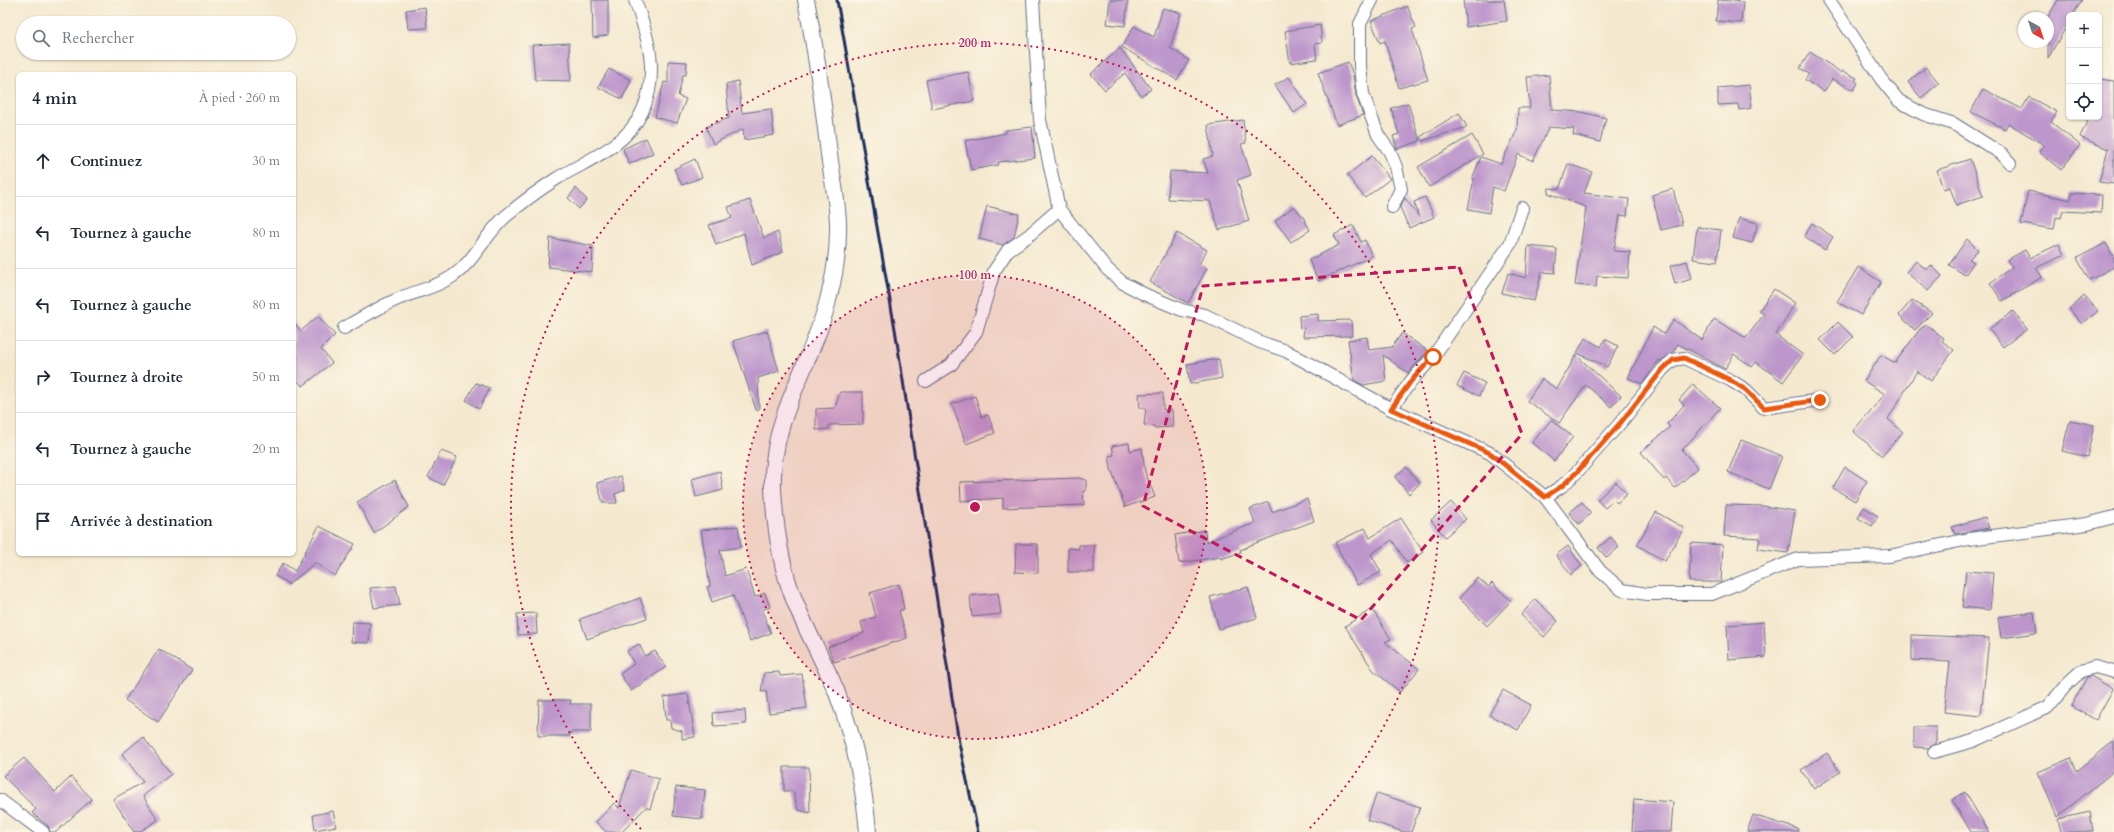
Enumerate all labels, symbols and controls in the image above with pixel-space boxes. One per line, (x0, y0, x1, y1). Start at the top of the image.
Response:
north arrow (2018, 12, 2054, 48)
map controls (2066, 12, 2102, 120)
button: + (2066, 12, 2102, 48)
search box (16, 16, 296, 60)
icon: search (30, 27, 52, 49)
text: Rechercher (62, 28, 134, 48)
text: 200 m (959, 35, 992, 51)
button: − (2066, 48, 2102, 84)
button: locate (2066, 84, 2102, 120)
text: 4 min (32, 87, 77, 110)
text: À pied · 260 m (199, 89, 280, 107)
icon: ahead (32, 150, 54, 172)
text: Continuez (70, 151, 142, 171)
text: 30 m (252, 152, 280, 170)
icon: left (32, 222, 54, 244)
text: Tournez à gauche (70, 223, 192, 243)
text: 80 m (252, 224, 280, 242)
text: 100 m (959, 267, 992, 283)
icon: left (32, 294, 54, 316)
text: Tournez à gauche (70, 295, 192, 315)
text: 80 m (252, 296, 280, 314)
route start (1424, 348, 1442, 366)
icon: right (32, 366, 54, 388)
text: Tournez à droite (70, 367, 183, 387)
text: 50 m (252, 368, 280, 386)
route end (1811, 391, 1829, 409)
icon: left (32, 438, 54, 460)
text: Tournez à gauche (70, 439, 192, 459)
text: 20 m (252, 440, 280, 458)
centre of rings (968, 500, 982, 514)
icon: arrive (32, 510, 54, 532)
text: Arrivée à destination (70, 511, 213, 531)

